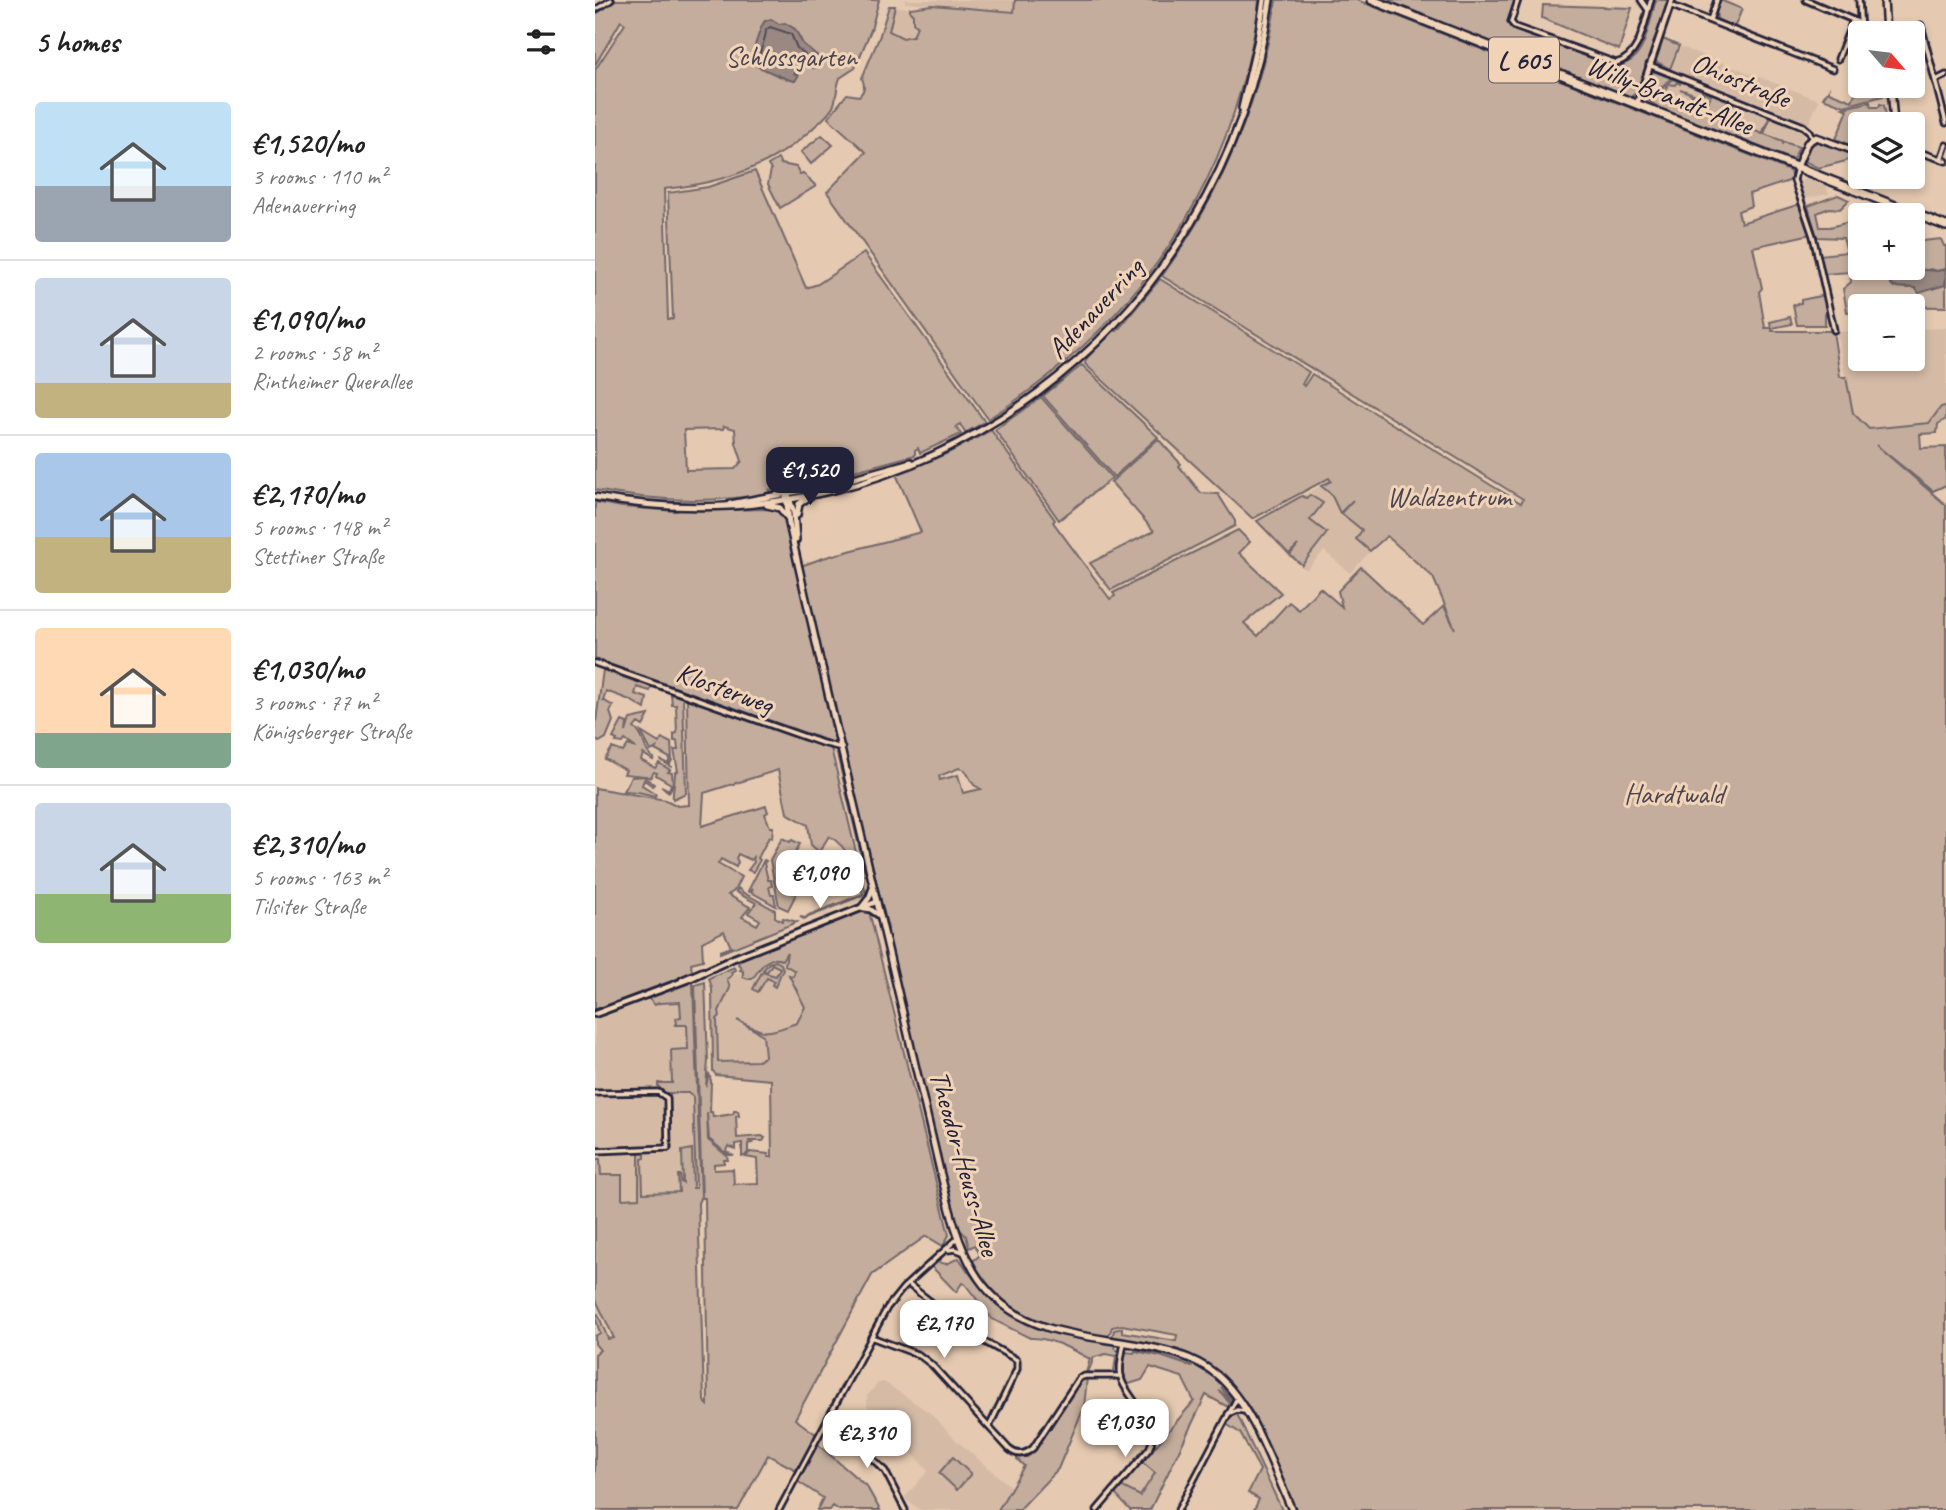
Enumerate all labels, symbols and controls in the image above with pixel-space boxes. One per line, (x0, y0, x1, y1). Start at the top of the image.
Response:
north arrow (1848, 21, 1925, 98)
map controls (1848, 21, 1925, 371)
text: 5 homes (35, 23, 119, 61)
icon: filters (522, 23, 560, 61)
road number: L 605 (1489, 38, 1559, 82)
park label: Schlossgarten (725, 39, 858, 74)
street label: Ohiostraße (1687, 44, 1797, 116)
street label: Willy-Brandt-Allee (1582, 47, 1760, 143)
button: layers (1848, 112, 1925, 189)
text: €1,520/mo (252, 124, 363, 162)
icon: home (91, 130, 175, 214)
text: 3 rooms · 110 m² (252, 162, 387, 191)
text: Adenauerring (252, 191, 355, 220)
button: + (1848, 203, 1925, 280)
street label: Adenauerring (1039, 249, 1152, 366)
button: − (1848, 294, 1925, 371)
text: €1,090/mo (252, 300, 364, 338)
icon: home (91, 306, 175, 390)
text: 2 rooms · 58 m² (252, 338, 376, 367)
text: Rintheimer Querallee (252, 367, 412, 396)
pin: €1,520 (753, 448, 867, 507)
text: €1,520 (782, 455, 838, 484)
text: €2,170/mo (252, 475, 364, 513)
park label: Waldzentrum (1387, 479, 1513, 514)
icon: home (91, 481, 175, 565)
text: 5 rooms · 148 m² (252, 513, 387, 542)
text: Stettiner Straße (252, 542, 384, 571)
text: €1,030/mo (252, 650, 364, 688)
street label: Klosterweg (672, 654, 780, 722)
icon: home (91, 656, 175, 740)
text: 3 rooms · 77 m² (252, 688, 376, 717)
text: Königsberger Straße (252, 717, 411, 746)
park label: Hardtwald (1624, 776, 1728, 811)
text: €2,310/mo (252, 825, 364, 863)
icon: home (91, 831, 175, 915)
pin: €1,090 (763, 850, 877, 910)
text: €1,090 (792, 858, 848, 887)
text: 5 rooms · 163 m² (252, 863, 387, 892)
text: Tilsiter Straße (252, 892, 366, 921)
street label: Theodor-Heuss-Allee (922, 1067, 1009, 1261)
pin: €2,170 (887, 1300, 1001, 1360)
text: €2,170 (916, 1308, 972, 1337)
pin: €1,030 (1068, 1400, 1182, 1459)
text: €1,030 (1097, 1407, 1153, 1436)
pin: €2,310 (810, 1410, 924, 1470)
text: €2,310 (839, 1418, 895, 1447)

